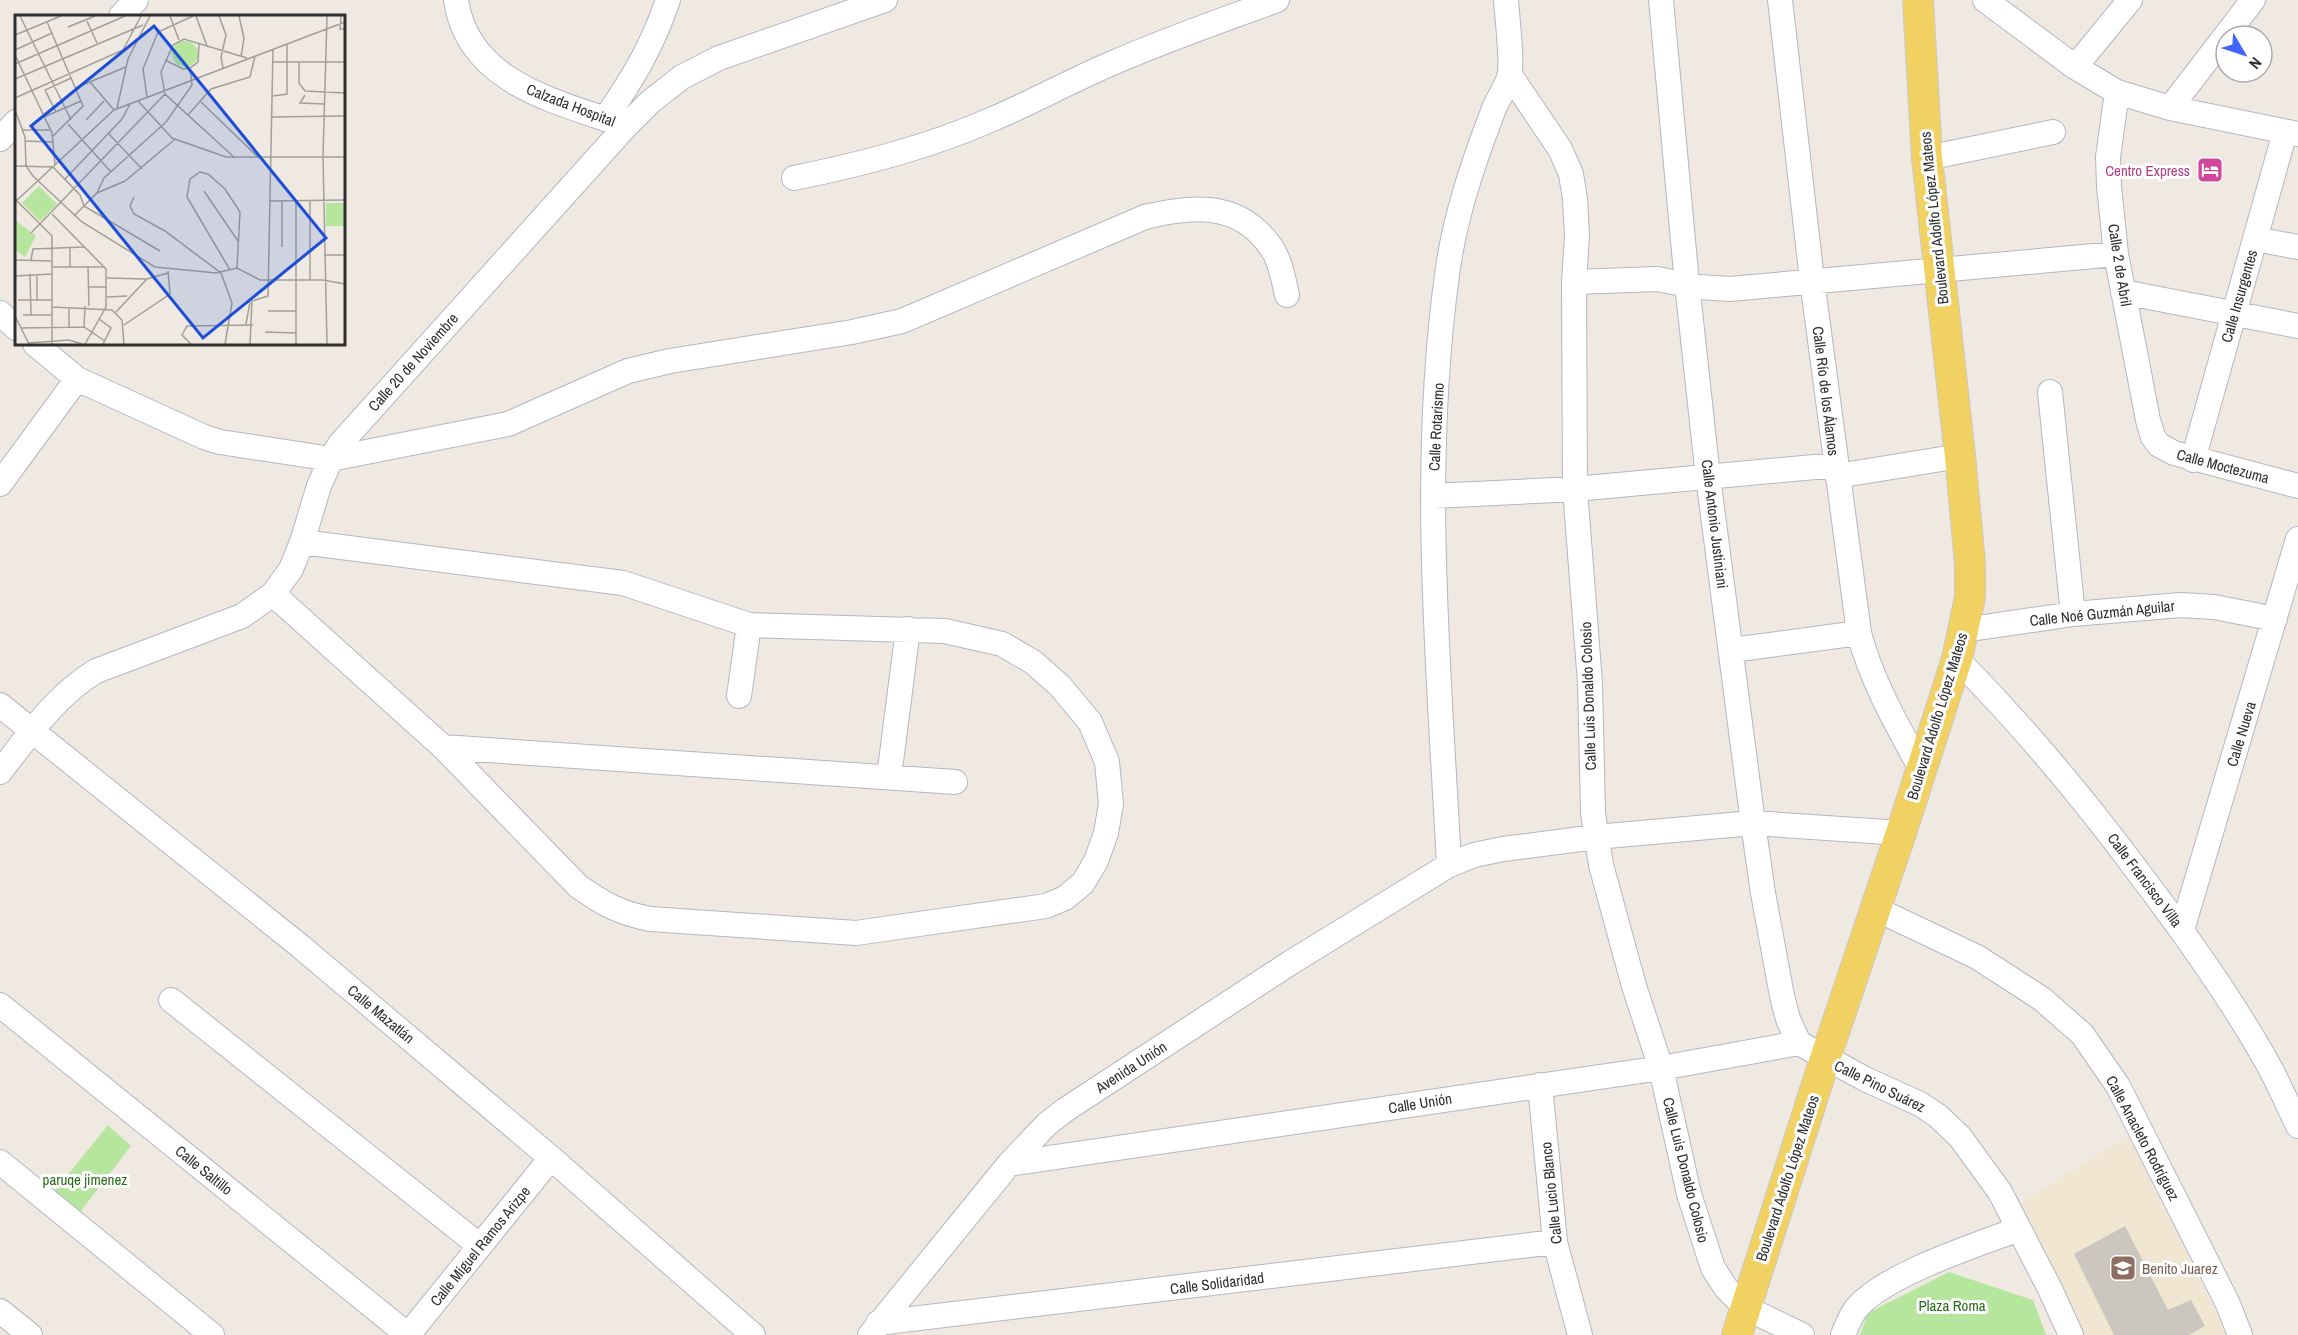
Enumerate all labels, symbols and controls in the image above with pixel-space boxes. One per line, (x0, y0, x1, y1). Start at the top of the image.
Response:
inset map (15, 15, 345, 345)
north arrow (2214, 24, 2274, 84)
text: N (2244, 53, 2267, 74)
street label: Calzada Hospital (524, 78, 618, 132)
street label: Boulevard Adolfo López Mateos (1914, 131, 1954, 305)
hotel icon: Centro Express (2195, 155, 2225, 185)
place label: Centro Express (2105, 160, 2190, 181)
street label: Calle 2 de Abril (2103, 222, 2137, 308)
street label: Calle Insurgentes (2216, 247, 2262, 345)
street label: Calle 20 de Noviembre (363, 308, 463, 416)
street label: Calle Río de los Álamos (1808, 325, 1844, 457)
street label: Calle Rotarismo (1423, 382, 1449, 472)
street label: Calle Moctezuma (2174, 444, 2272, 488)
street label: Calle Antonio Justiniani (1697, 458, 1733, 590)
street label: Calle Noé Guzmán Aguilar (2028, 595, 2176, 631)
street label: Calle Luis Donaldo Colosio (1575, 621, 1601, 771)
street label: Boulevard Adolfo López Mateos (1902, 630, 1972, 802)
street label: Calle Nueva (2221, 699, 2261, 769)
street label: Calle Francisco Villa (2103, 829, 2187, 931)
street label: Calle Mazatlán (343, 980, 419, 1048)
street label: Avenida Unión (1090, 1036, 1171, 1098)
street label: Calle Pino Suárez (1831, 1055, 1929, 1117)
street label: Calle Anacleto Rodríguez (2101, 1072, 2185, 1204)
street label: Calle Unión (1387, 1088, 1453, 1118)
street label: Boulevard Adolfo López Mateos (1750, 1092, 1824, 1264)
street label: Calle Luis Donaldo Colosio (1658, 1095, 1714, 1245)
street label: Calle Saltillo (171, 1140, 237, 1200)
street label: Calle Lucio Blanco (1535, 1141, 1567, 1245)
park label: paruqe jimenez (43, 1169, 127, 1190)
street label: Calle Miguel Ramos Arizpe (425, 1181, 535, 1311)
school or university icon: Benito Juarez (2108, 1253, 2138, 1283)
place label: Benito Juarez (2142, 1258, 2218, 1279)
street label: Calle Solidaridad (1169, 1267, 1265, 1299)
park label: Plaza Roma (1919, 1295, 1986, 1316)

